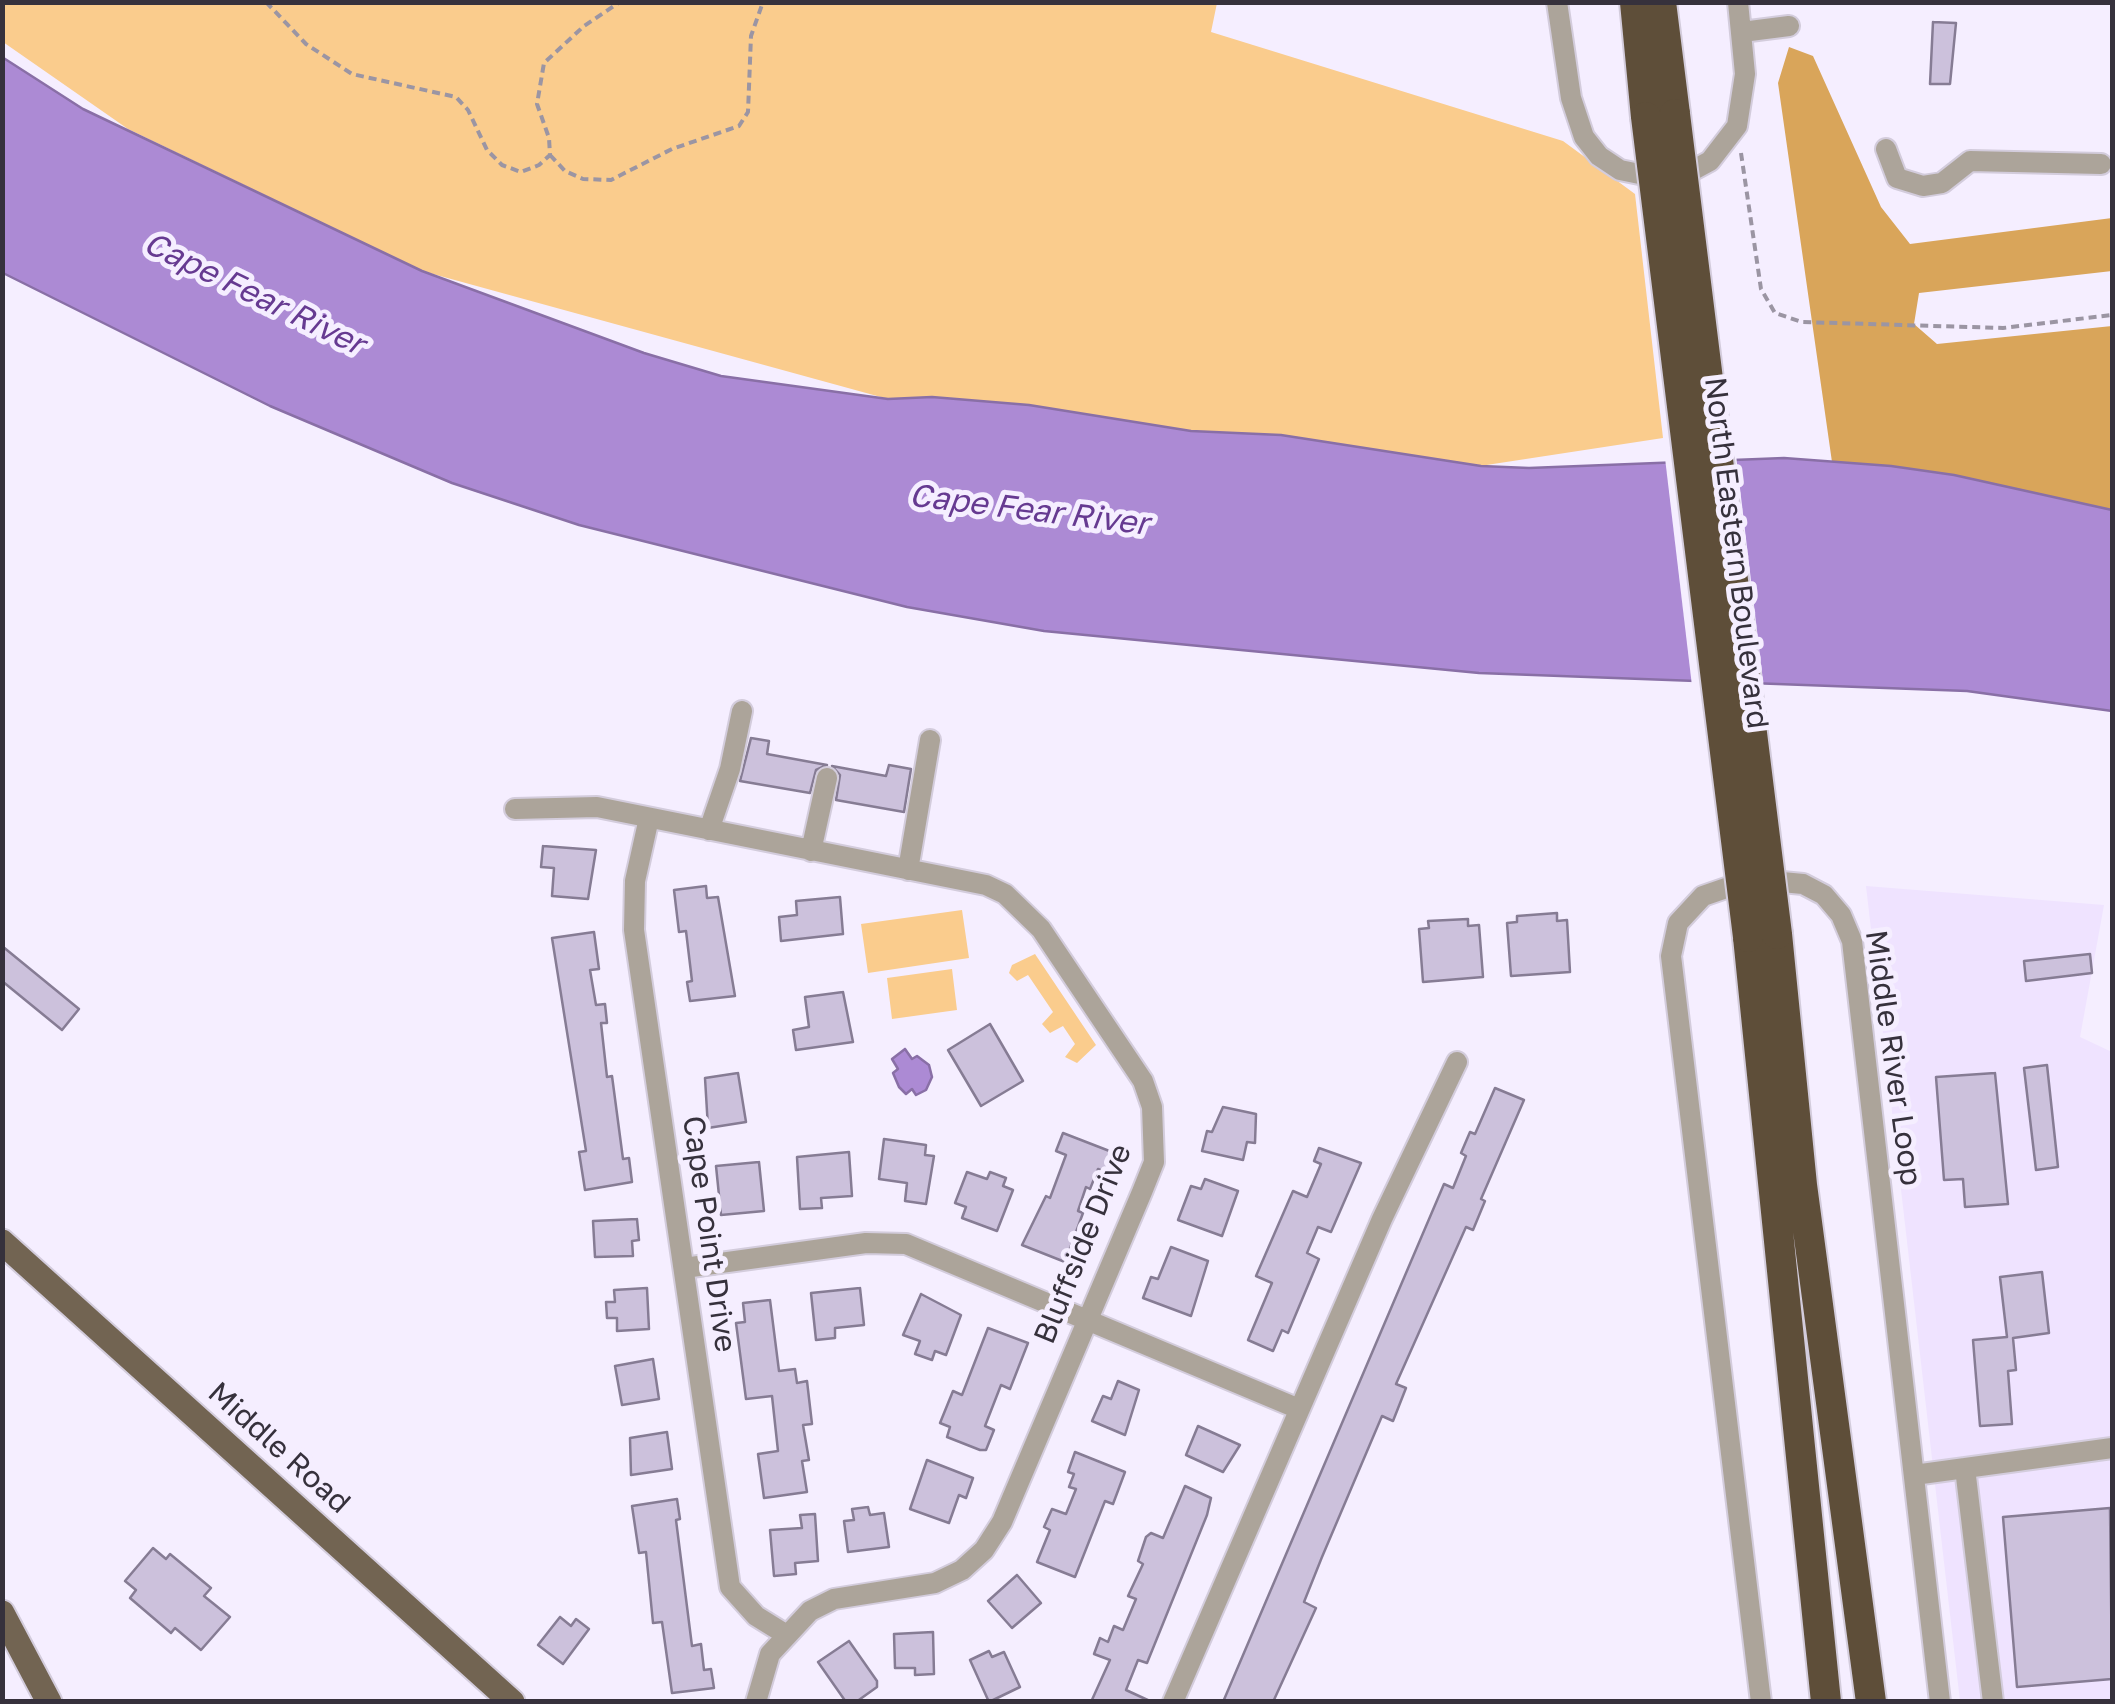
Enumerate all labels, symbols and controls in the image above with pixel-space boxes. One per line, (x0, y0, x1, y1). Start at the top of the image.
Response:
water label: Cape Fear River (137, 224, 371, 364)
street label: North Eastern Boulevard (1697, 375, 1775, 731)
water label: Cape Fear River (907, 476, 1151, 544)
street label: Middle River Loop (1857, 928, 1929, 1188)
street label: Cape Point Drive (675, 1114, 743, 1354)
street label: Bluffside Drive (1027, 1139, 1139, 1349)
street label: Middle Road (201, 1375, 357, 1521)

